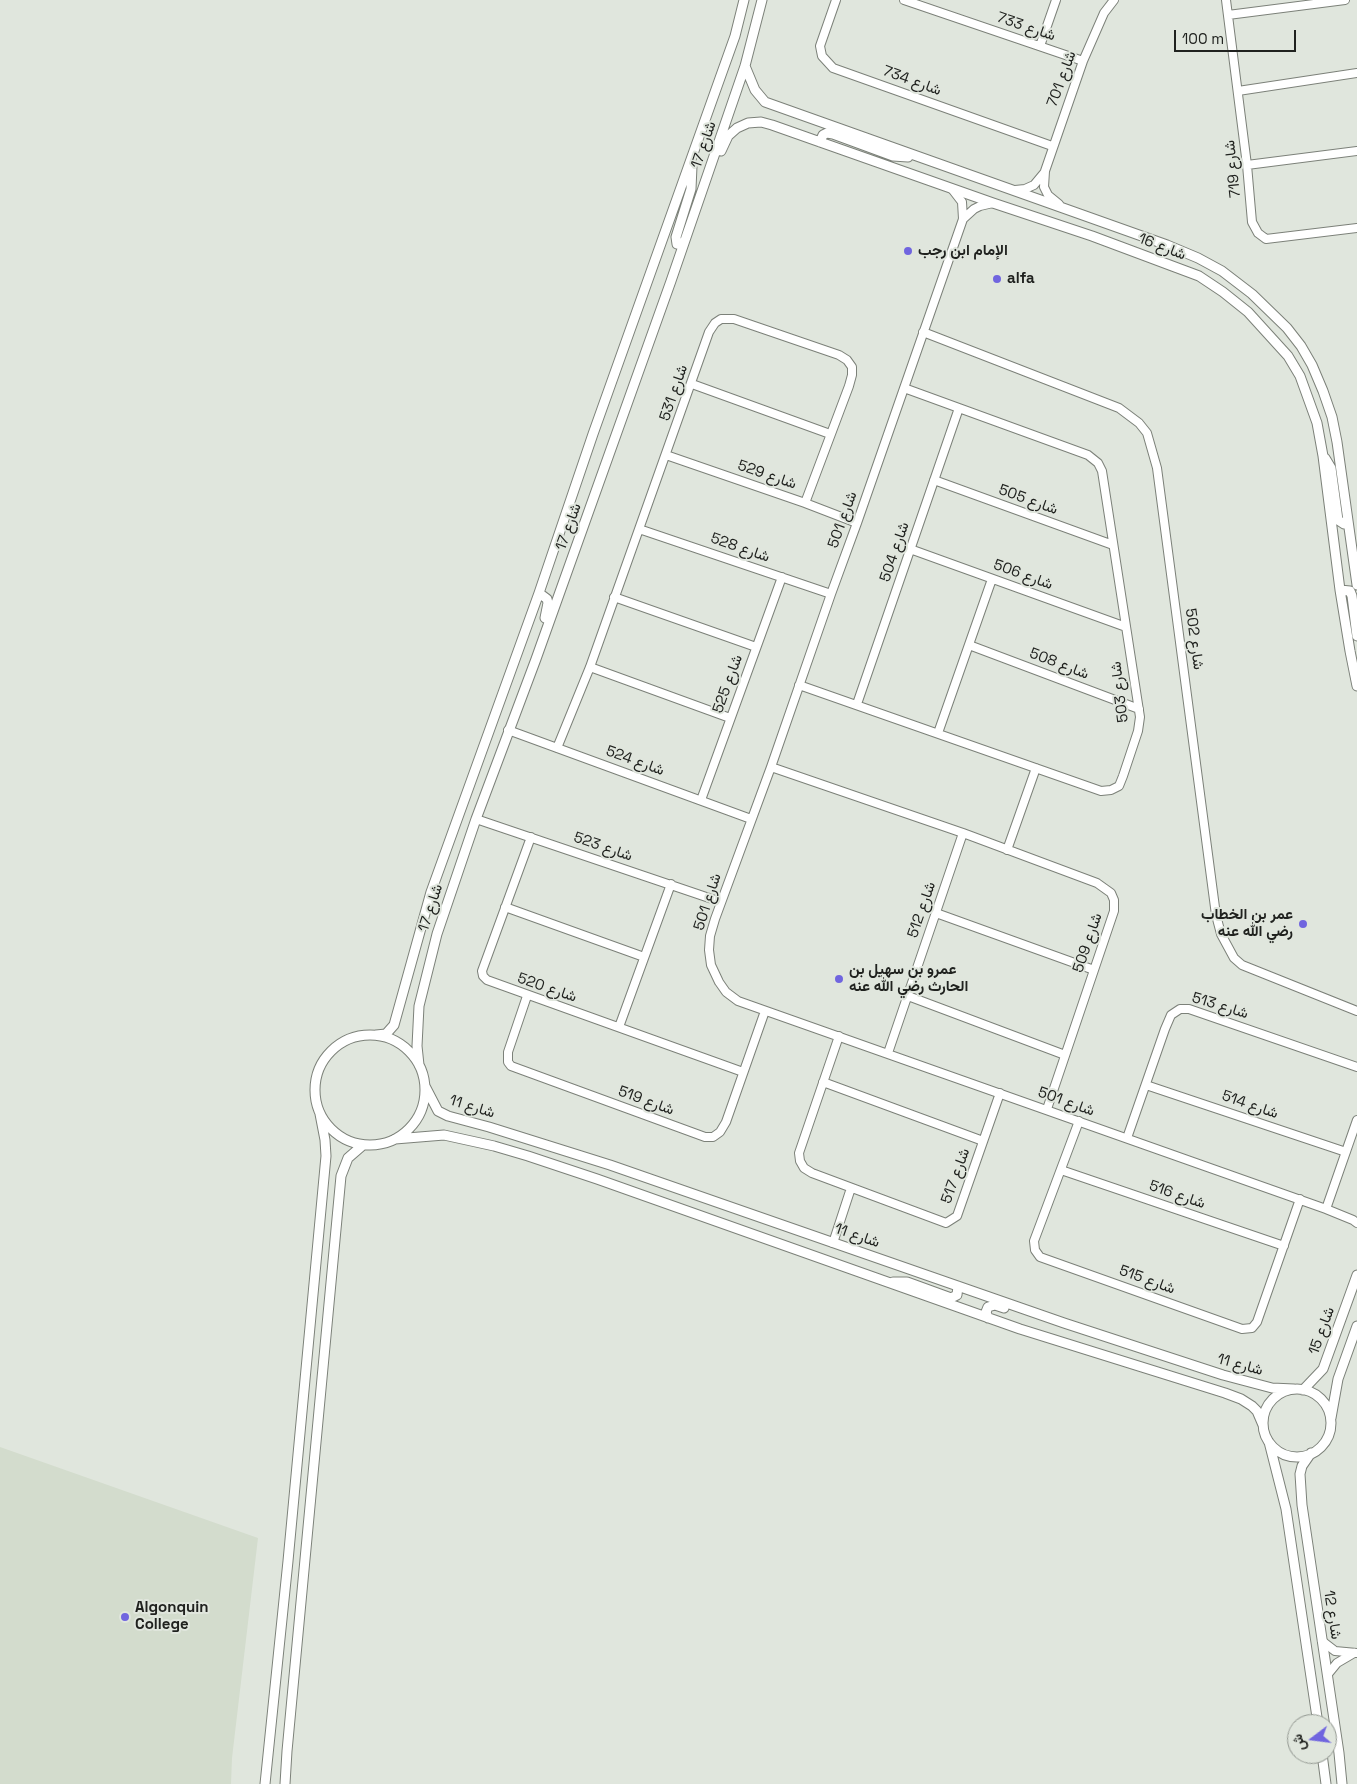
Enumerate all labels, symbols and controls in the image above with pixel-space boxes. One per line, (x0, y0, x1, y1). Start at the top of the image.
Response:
street label: شارع 733 (994, 9, 1058, 45)
scale bar (1177, 20, 1300, 52)
text: 100 m (1182, 29, 1224, 48)
street label: شارع 701 (1044, 49, 1080, 109)
street label: شارع 734 (880, 62, 944, 100)
street label: شارع 17 (688, 119, 720, 171)
street label: شارع 719 (1221, 139, 1245, 199)
street label: شارع 16 (1136, 230, 1188, 264)
place label: الإمام ابن رجب (918, 242, 1008, 260)
marker: الإمام ابن رجب (902, 245, 914, 257)
place label: alfa (1007, 270, 1035, 288)
marker: alfa (991, 273, 1003, 285)
street label: شارع 531 (656, 363, 692, 423)
street label: شارع 529 (735, 457, 799, 493)
street label: شارع 505 (996, 481, 1060, 519)
street label: شارع 501 (824, 489, 862, 551)
street label: شارع 17 (552, 501, 586, 553)
street label: شارع 504 (876, 520, 914, 584)
street label: شارع 528 (708, 530, 772, 566)
street label: شارع 506 (991, 556, 1055, 594)
street label: شارع 502 (1181, 607, 1207, 671)
street label: شارع 508 (1027, 644, 1091, 684)
street label: شارع 525 (709, 652, 747, 716)
street label: شارع 503 (1107, 660, 1133, 724)
street label: شارع 524 (603, 742, 667, 780)
street label: شارع 523 (571, 829, 635, 865)
street label: شارع 501 (690, 871, 726, 933)
street label: شارع 512 (904, 880, 940, 940)
street label: شارع 17 (415, 882, 447, 934)
place label: عمر بن الخطاب رضي الله عنه (1201, 906, 1293, 941)
street label: شارع 509 (1069, 911, 1107, 975)
marker: عمر بن الخطاب رضي الله عنه (1297, 918, 1309, 930)
place label: عمرو بن سهيل بن الحارث رضي الله عنه (849, 961, 968, 996)
street label: شارع 520 (515, 969, 579, 1007)
marker: عمرو بن سهيل بن الحارث رضي الله عنه (833, 973, 845, 985)
street label: شارع 513 (1190, 989, 1250, 1023)
street label: شارع 519 (616, 1083, 676, 1119)
street label: شارع 501 (1035, 1083, 1097, 1121)
street label: شارع 514 (1219, 1087, 1281, 1123)
street label: شارع 11 (447, 1092, 497, 1122)
street label: شارع 517 (938, 1146, 974, 1206)
street label: شارع 516 (1147, 1177, 1207, 1213)
street label: شارع 11 (832, 1220, 882, 1252)
street label: شارع 515 (1117, 1262, 1177, 1298)
street label: شارع 15 (1305, 1305, 1339, 1357)
street label: شارع 11 (1215, 1350, 1265, 1380)
street label: شارع 12 (1319, 1589, 1345, 1641)
place label: Algonquin College (135, 1599, 209, 1634)
marker: Algonquin College (119, 1611, 131, 1623)
north arrow (1287, 1714, 1337, 1764)
text: ش (1288, 1732, 1309, 1753)

